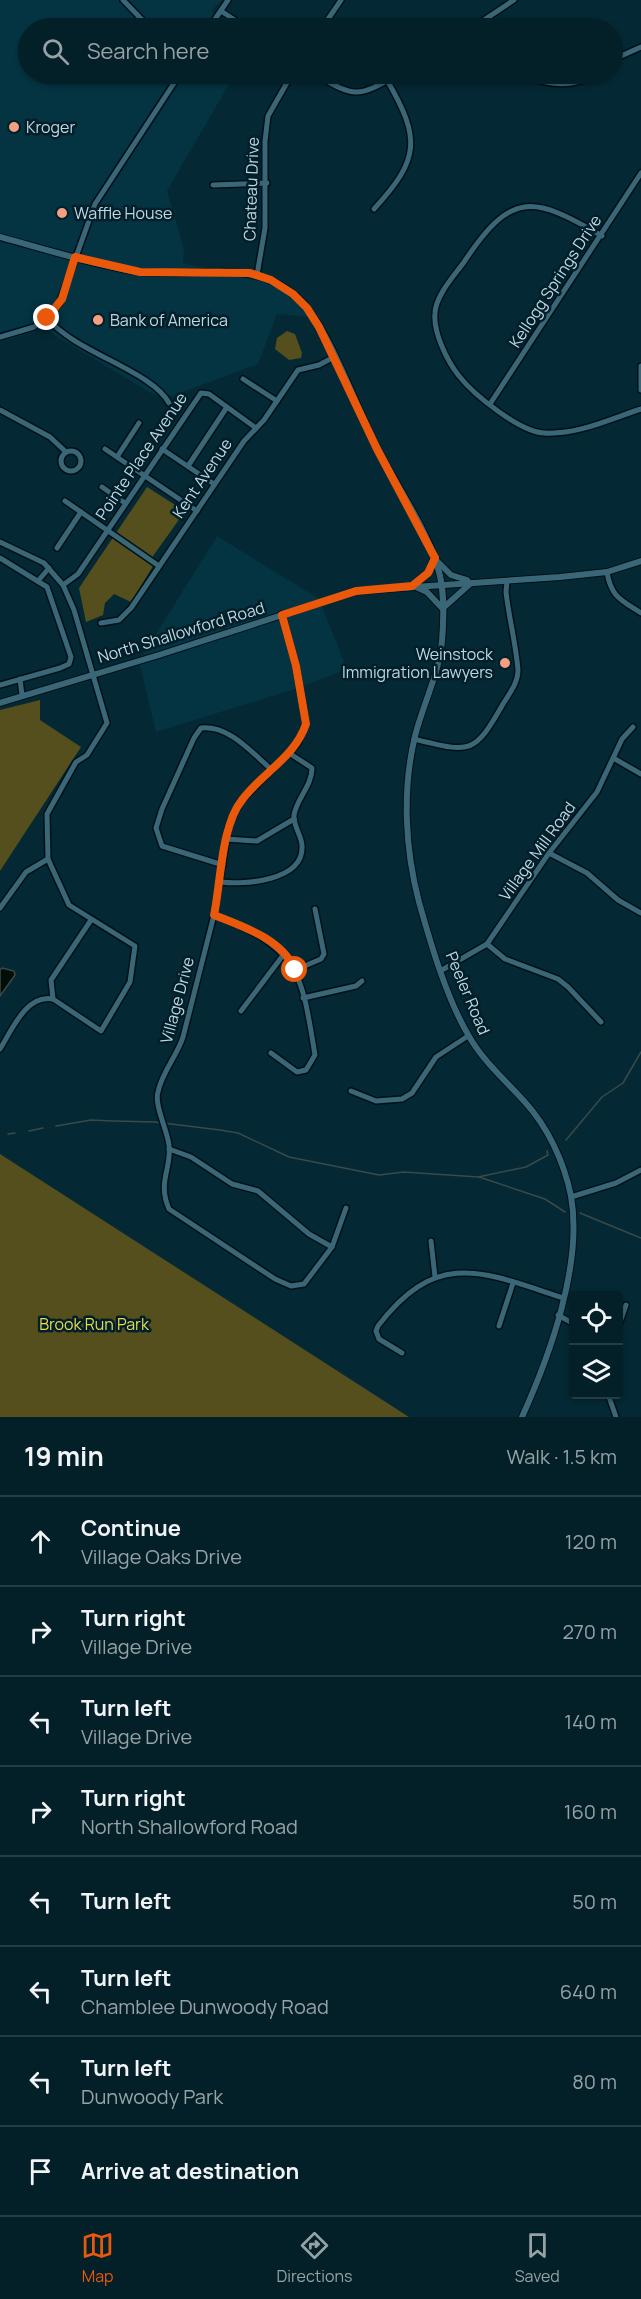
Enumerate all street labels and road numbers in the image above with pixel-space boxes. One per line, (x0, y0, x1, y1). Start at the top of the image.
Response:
street label: Chateau Drive (238, 137, 264, 241)
street label: Kellogg Springs Drive (504, 210, 606, 352)
street label: Pointe Place Avenue (90, 388, 192, 524)
street label: Kent Avenue (167, 434, 237, 522)
street label: North Shallowford Road (95, 596, 267, 668)
street label: Village Mill Road (494, 797, 580, 905)
street label: Peeler Road (441, 948, 495, 1038)
street label: Village Drive (155, 954, 199, 1046)

